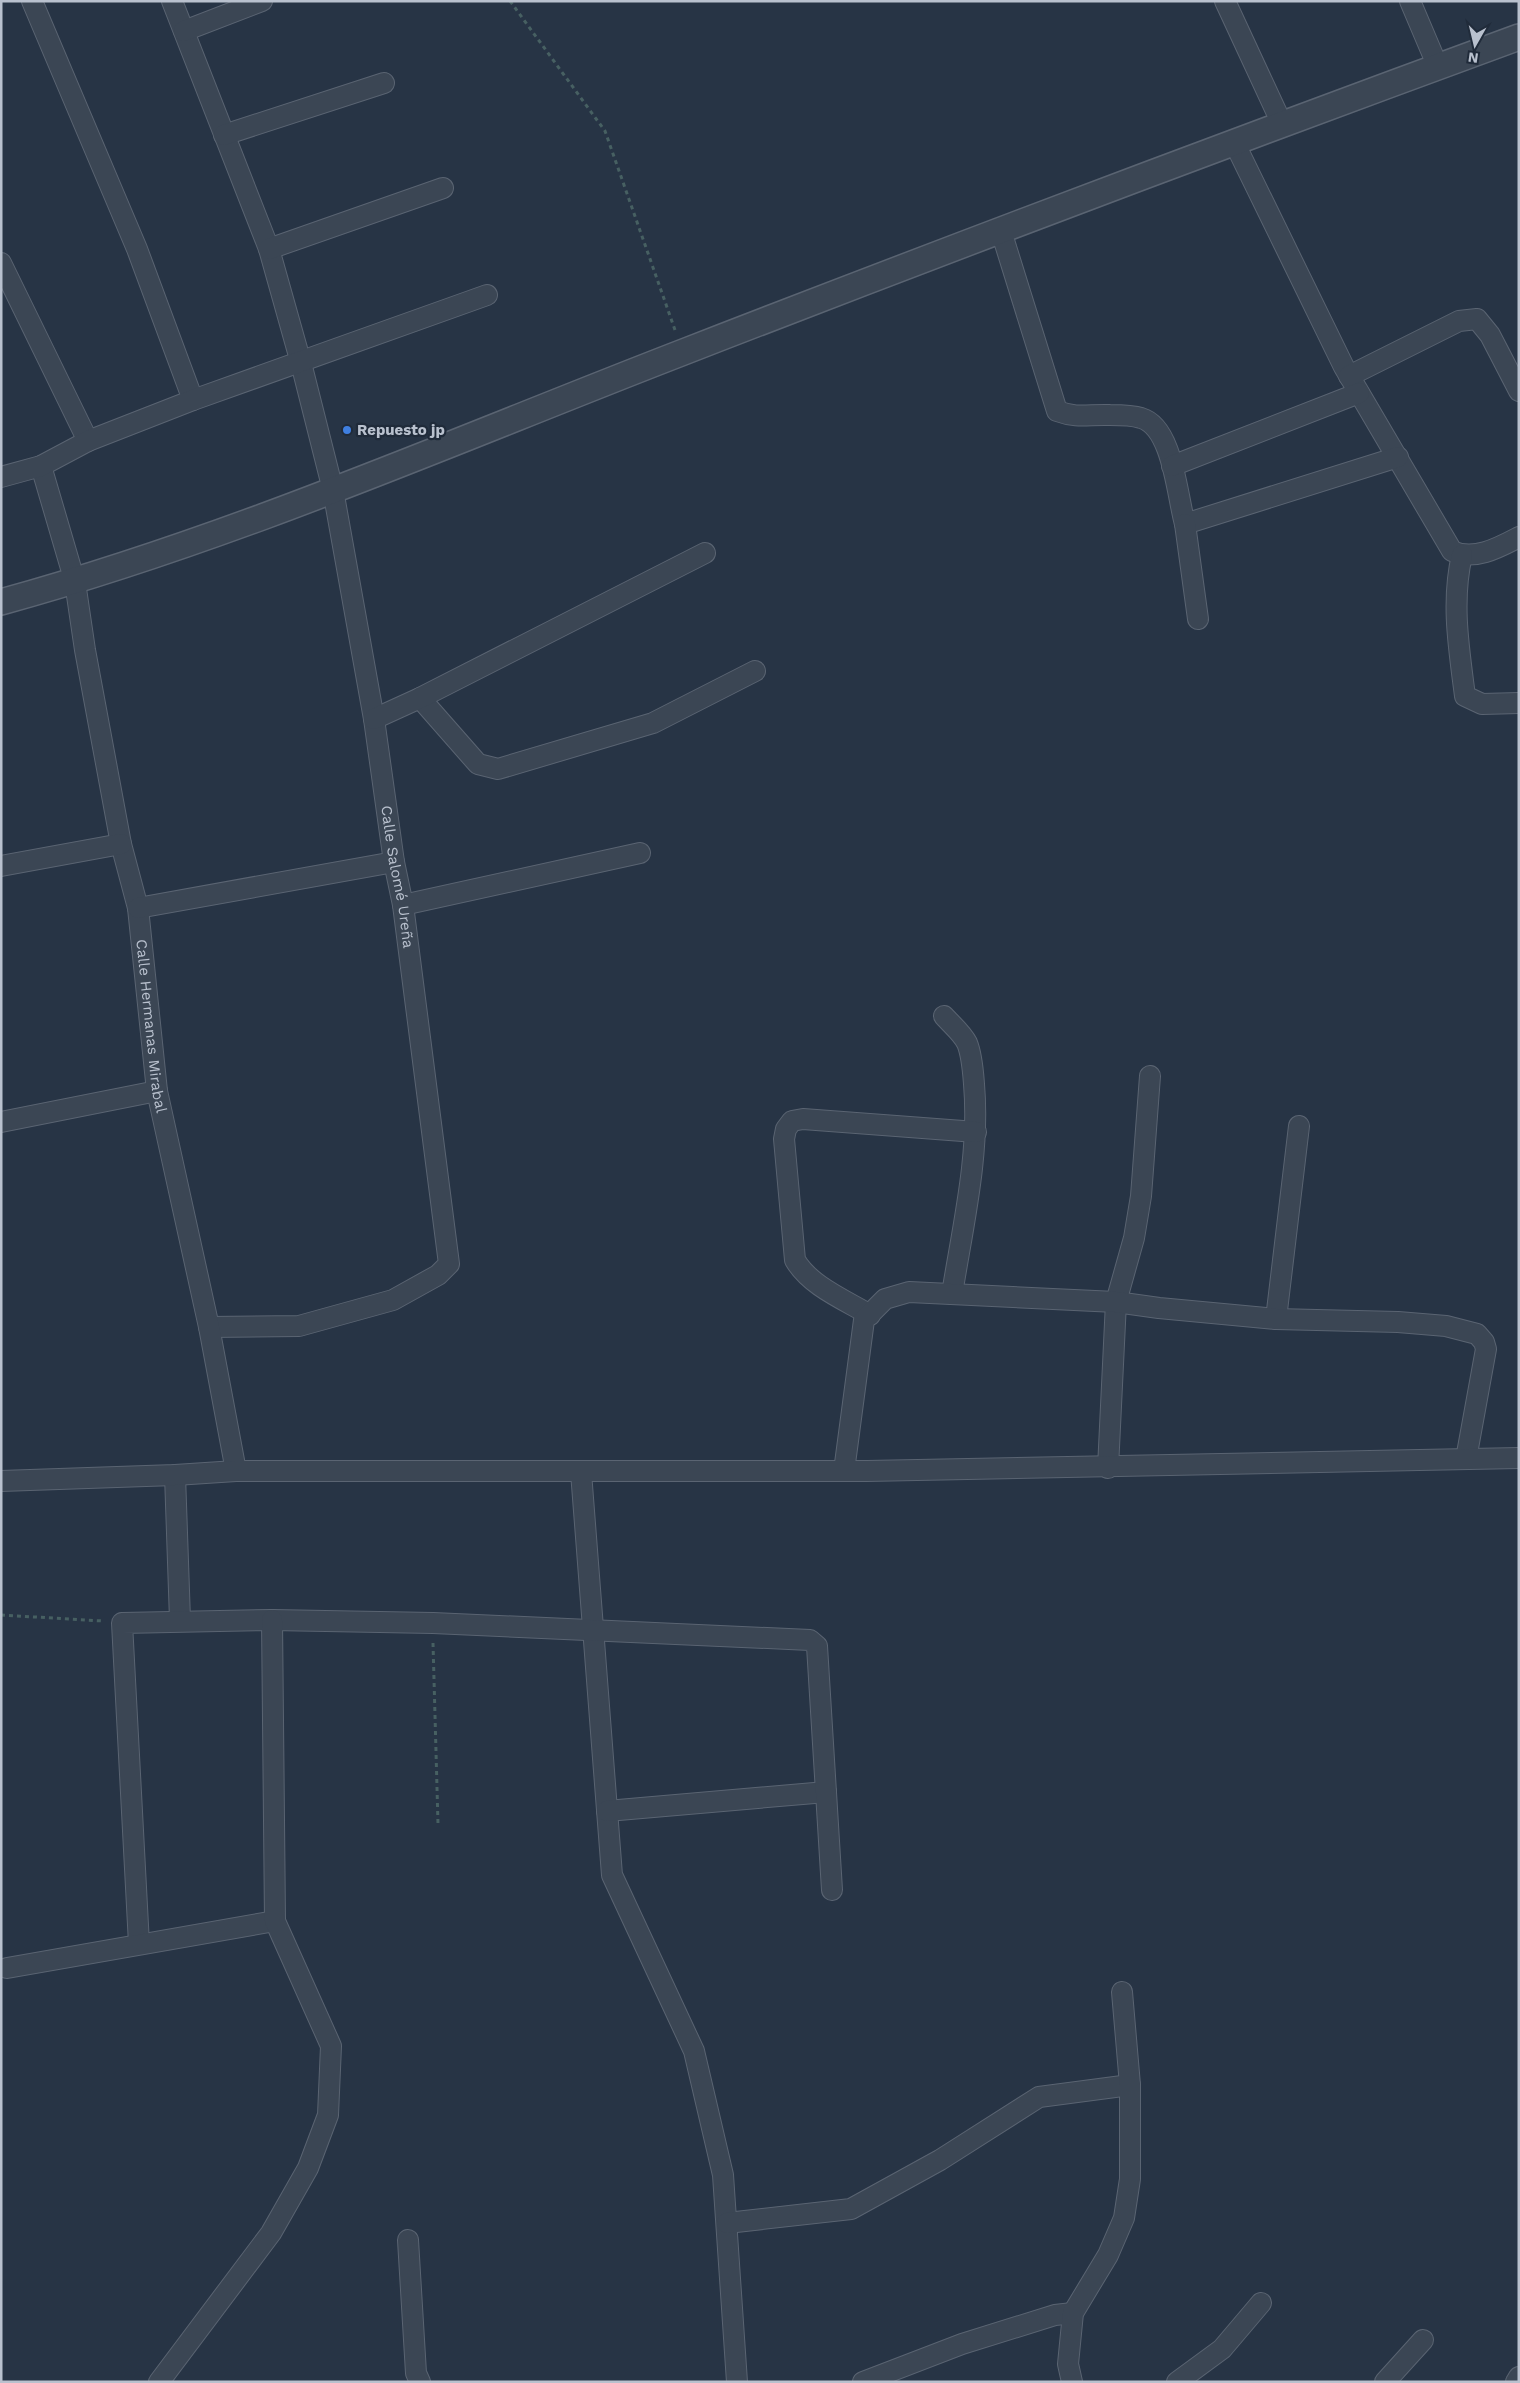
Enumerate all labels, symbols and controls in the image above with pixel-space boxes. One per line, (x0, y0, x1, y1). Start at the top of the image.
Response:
north arrow (1450, 20, 1500, 70)
text: N (1467, 49, 1479, 67)
place label: Repuesto jp (357, 421, 445, 439)
marker: Repuesto jp (341, 424, 353, 436)
street label: Calle Salomé Ureña (377, 804, 418, 950)
street label: Calle Hermanas Mirabal (132, 938, 171, 1115)

